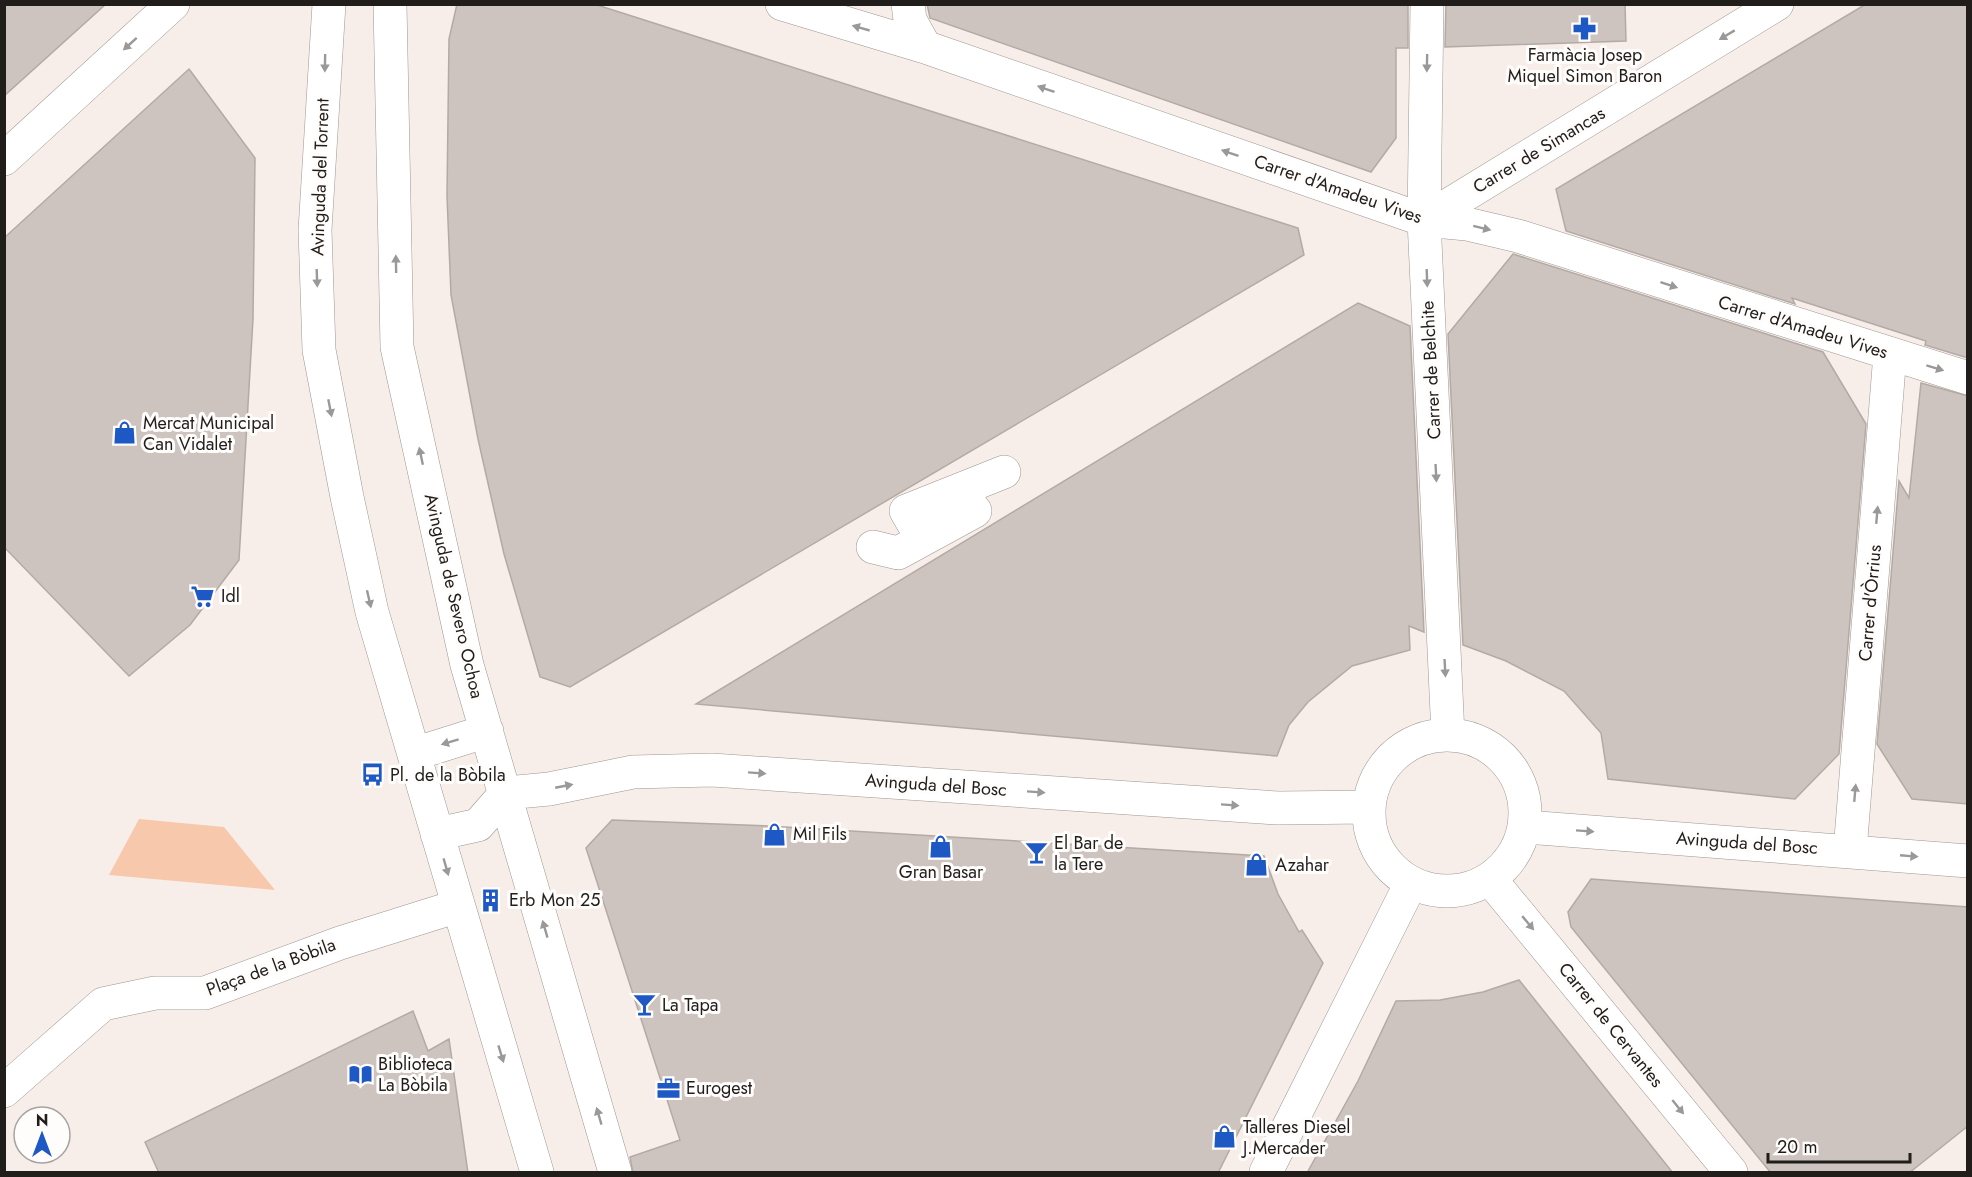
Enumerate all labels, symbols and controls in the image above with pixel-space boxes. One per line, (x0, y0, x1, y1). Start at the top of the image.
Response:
pharmacy icon: Farmàcia Josep Miquel Simon Baron (1572, 16, 1598, 42)
one-way arrow (852, 23, 870, 32)
one-way arrow (1718, 30, 1735, 40)
one-way arrow (123, 37, 138, 50)
place label: Farmàcia Josep Miquel Simon Baron (1508, 42, 1662, 89)
one-way arrow (320, 53, 329, 72)
one-way arrow (1422, 53, 1431, 72)
one-way arrow (1037, 84, 1055, 94)
street label: Avinguda del Torrent (304, 97, 336, 256)
street label: Carrer de Simancas (1468, 100, 1610, 200)
one-way arrow (1221, 147, 1239, 157)
street label: Carrer d'Amadeu Vives (1250, 148, 1426, 230)
one-way arrow (1473, 223, 1491, 233)
one-way arrow (391, 254, 401, 273)
one-way arrow (312, 269, 322, 288)
one-way arrow (1422, 269, 1431, 288)
one-way arrow (1660, 280, 1678, 290)
street label: Carrer d'Amadeu Vives (1715, 289, 1891, 365)
street label: Carrer de Belchite (1414, 300, 1448, 440)
one-way arrow (1926, 364, 1944, 373)
one-way arrow (326, 398, 335, 417)
place label: Mercat Municipal Can Vidalet (143, 410, 274, 457)
shop icon: Mercat Municipal Can Vidalet (112, 420, 138, 446)
one-way arrow (416, 447, 426, 465)
one-way arrow (1432, 464, 1441, 483)
street label: Avinguda de Severo Ochoa (418, 491, 490, 701)
one-way arrow (1872, 505, 1882, 524)
street label: Carrer d'Òrrius (1852, 544, 1888, 662)
supermarket icon: Idl (190, 583, 216, 609)
place label: Idl (221, 583, 240, 609)
one-way arrow (365, 590, 375, 608)
one-way arrow (1441, 658, 1450, 677)
one-way arrow (441, 738, 459, 748)
bus stop icon: Pl. de la Bòbila (359, 762, 385, 788)
place label: Pl. de la Bòbila (390, 762, 506, 788)
street label: Avinguda del Bosc (864, 767, 1008, 803)
one-way arrow (748, 768, 767, 777)
one-way arrow (554, 781, 573, 790)
one-way arrow (1850, 783, 1860, 802)
one-way arrow (1026, 787, 1045, 797)
one-way arrow (1221, 800, 1240, 810)
shop icon: Mil Fils (762, 821, 788, 847)
place label: Mil Fils (793, 821, 847, 847)
street label: Avinguda del Bosc (1675, 825, 1819, 861)
one-way arrow (1575, 826, 1594, 836)
place label: El Bar de la Tere (1054, 830, 1123, 877)
shop icon: Gran Basar (928, 833, 954, 859)
bar icon: El Bar de la Tere (1023, 840, 1049, 866)
one-way arrow (1899, 851, 1918, 861)
shop icon: Azahar (1244, 852, 1270, 878)
place label: Azahar (1275, 852, 1330, 878)
one-way arrow (442, 858, 451, 876)
place label: Gran Basar (899, 859, 984, 885)
building icon: Erb Mon 25 (478, 887, 504, 913)
place label: Erb Mon 25 (509, 887, 600, 913)
one-way arrow (1521, 915, 1534, 931)
one-way arrow (540, 920, 549, 938)
street label: Plaça de la Bòbila (203, 932, 339, 1002)
street label: Carrer de Cervantes (1552, 957, 1670, 1093)
bar icon: La Tapa (631, 992, 657, 1018)
place label: La Tapa (662, 992, 718, 1018)
one-way arrow (497, 1045, 506, 1063)
place label: Biblioteca La Bòbila (378, 1051, 452, 1098)
library icon: Biblioteca La Bòbila (347, 1061, 373, 1087)
office icon: Eurogest (655, 1075, 681, 1101)
place label: Eurogest (686, 1075, 753, 1101)
one-way arrow (1671, 1099, 1684, 1115)
north arrow (12, 1105, 72, 1165)
one-way arrow (594, 1107, 603, 1125)
text: N (36, 1109, 48, 1132)
place label: Talleres Diesel J.Mercader (1241, 1114, 1350, 1161)
shop icon: Talleres Diesel J.Mercader (1212, 1124, 1238, 1150)
scale bar (1768, 1126, 1910, 1164)
text: 20 m (1777, 1134, 1817, 1160)

